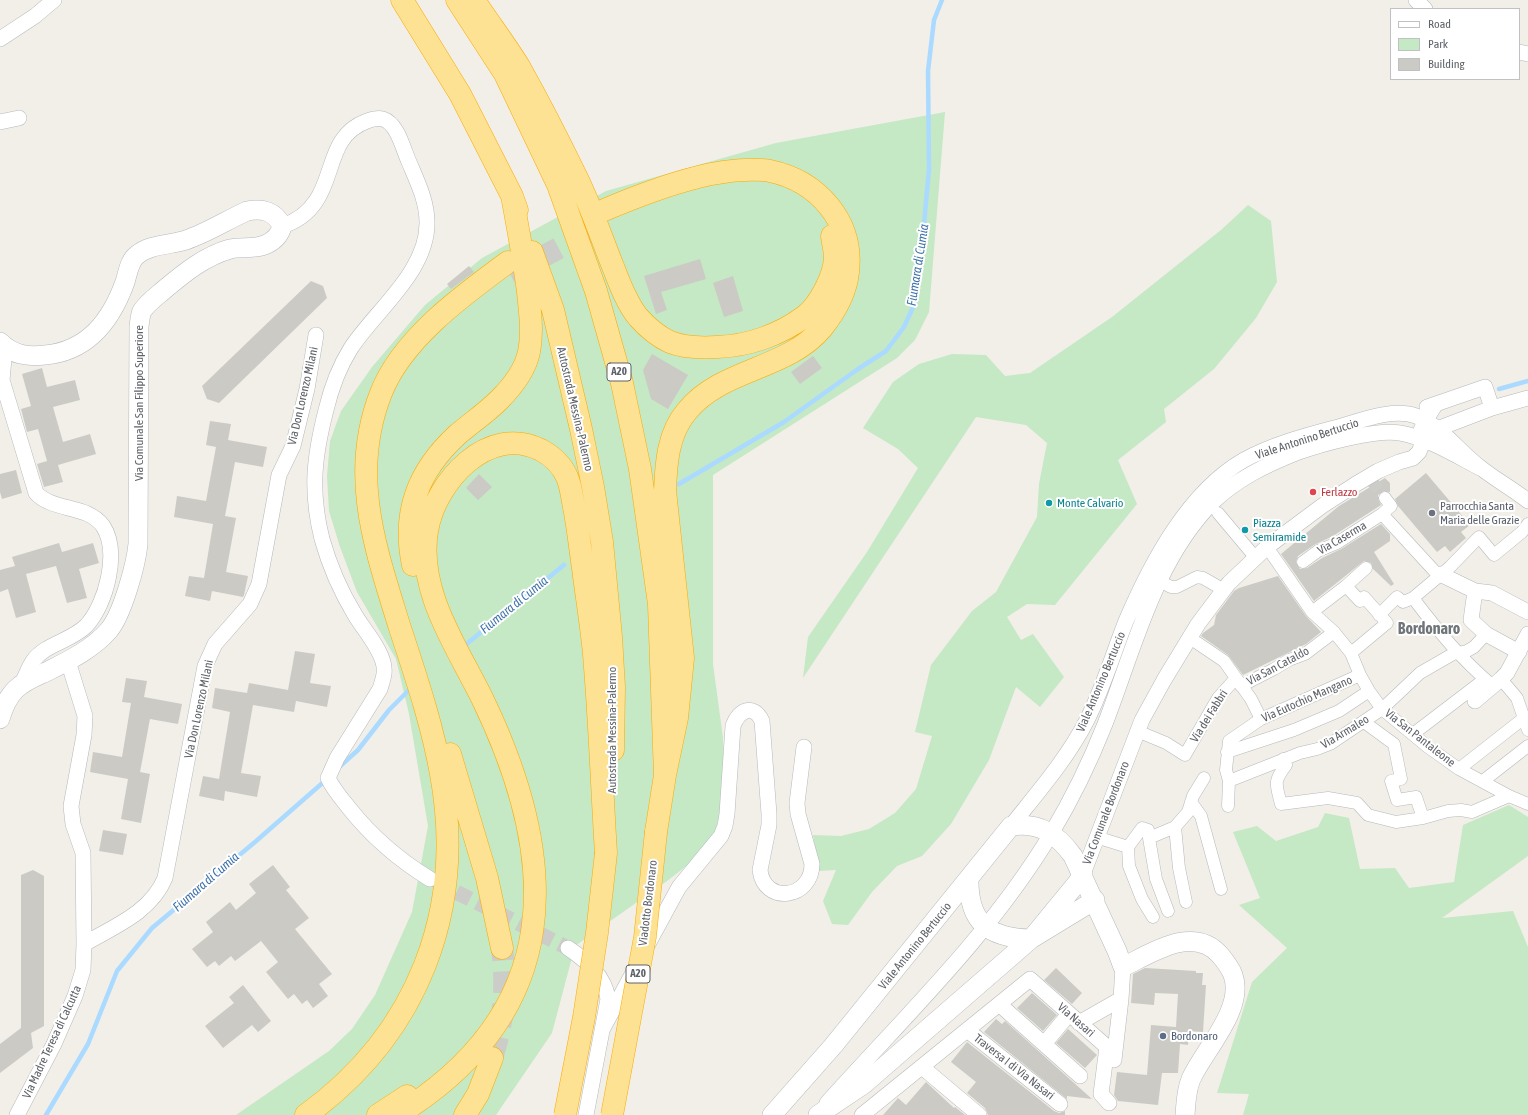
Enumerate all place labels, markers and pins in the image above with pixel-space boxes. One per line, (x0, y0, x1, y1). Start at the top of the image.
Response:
place label: Ferlazzo (1321, 485, 1358, 499)
marker: Ferlazzo (1308, 487, 1318, 497)
place label: Monte Calvario (1057, 496, 1123, 510)
marker: Monte Calvario (1044, 498, 1054, 508)
place label: Parrocchia Santa Maria delle Grazie (1440, 499, 1519, 527)
marker: Parrocchia Santa Maria delle Grazie (1427, 508, 1437, 518)
place label: Piazza Semiramide (1253, 516, 1306, 544)
marker: Piazza Semiramide (1240, 525, 1250, 535)
place label: Bordonaro (1171, 1029, 1218, 1043)
marker: Bordonaro (1158, 1031, 1168, 1041)

